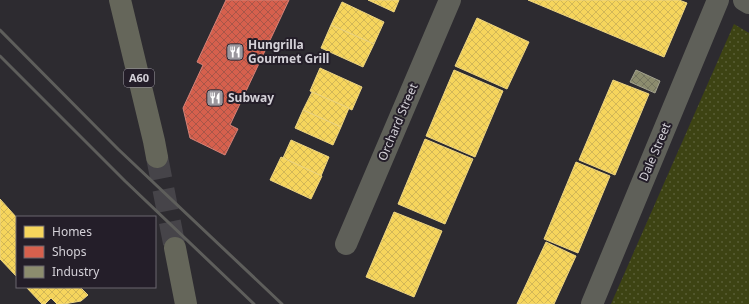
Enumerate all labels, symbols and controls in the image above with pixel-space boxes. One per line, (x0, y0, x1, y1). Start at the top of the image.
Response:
place label: Hungrilla Gourmet Grill (248, 36, 329, 67)
restaurant icon: Hungrilla Gourmet Grill (225, 42, 245, 62)
road number: A60 (124, 69, 154, 87)
street label: Orchard Street (374, 80, 422, 163)
restaurant icon: Subway (205, 88, 225, 108)
place label: Subway (228, 89, 274, 106)
street label: Dale Street (635, 119, 675, 184)
legend (16, 216, 156, 288)
text: Homes (52, 223, 92, 240)
text: Shops (52, 243, 87, 260)
text: Industry (52, 263, 100, 280)

